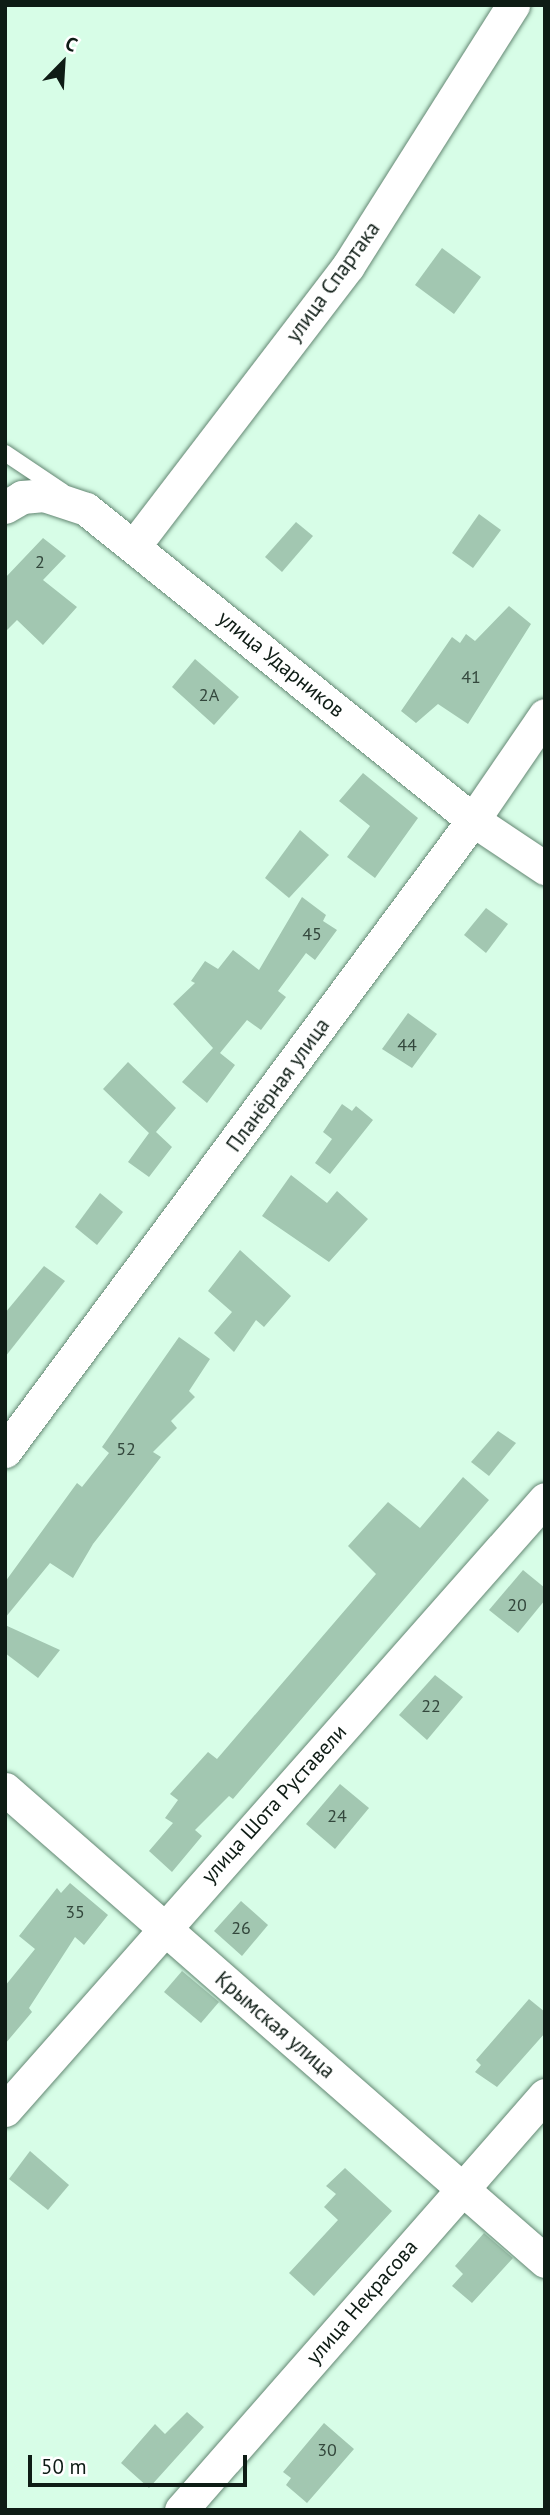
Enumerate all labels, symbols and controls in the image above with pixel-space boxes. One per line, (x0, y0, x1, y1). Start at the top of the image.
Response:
north arrow (28, 28, 98, 98)
text: С (62, 31, 81, 57)
street label: улица Спартака (281, 217, 385, 347)
house number: 2 (35, 551, 45, 573)
street label: улица Ударников (212, 605, 350, 723)
house number: 41 (461, 666, 481, 688)
house number: 2А (199, 684, 219, 706)
house number: 45 (302, 923, 322, 945)
street label: Планёрная улица (221, 1013, 335, 1157)
house number: 44 (397, 1034, 417, 1056)
house number: 52 (116, 1438, 136, 1460)
house number: 20 (507, 1594, 527, 1616)
house number: 22 (421, 1695, 441, 1717)
street label: улица Шота Руставели (196, 1719, 352, 1889)
house number: 24 (327, 1805, 347, 1827)
house number: 35 (65, 1901, 85, 1923)
house number: 26 (231, 1917, 251, 1939)
street label: Крымская улица (210, 1966, 340, 2084)
street label: улица Некрасова (301, 2235, 423, 2369)
house number: 30 (317, 2439, 337, 2461)
scale bar (32, 2442, 250, 2486)
text: 50 m (41, 2453, 87, 2480)

